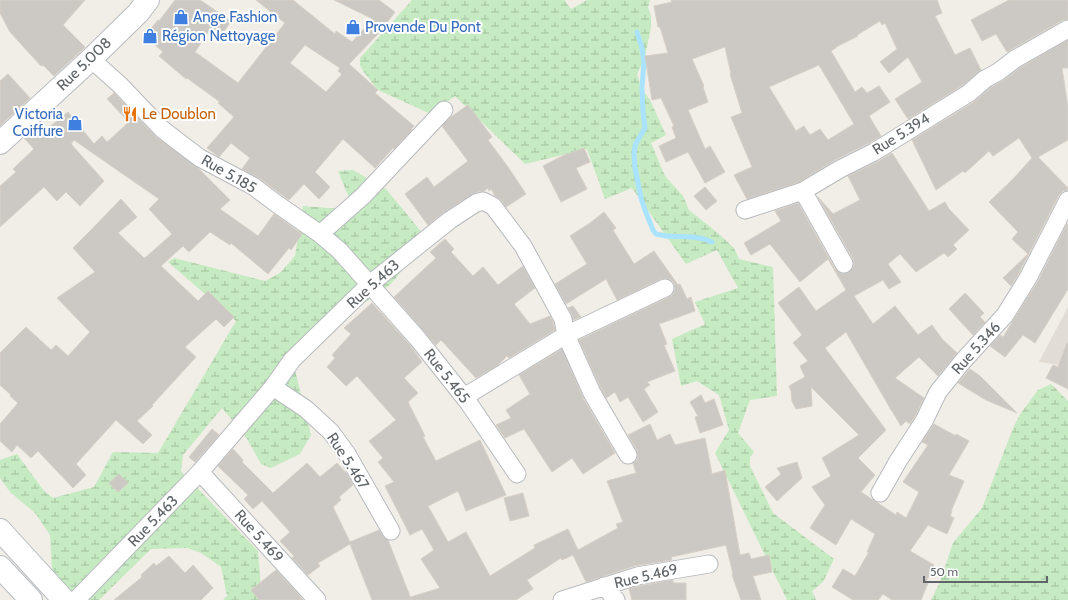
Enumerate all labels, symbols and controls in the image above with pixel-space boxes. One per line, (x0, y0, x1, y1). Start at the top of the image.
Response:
shop icon: Ange Fashion (172, 8, 190, 26)
place label: Ange Fashion (193, 8, 278, 26)
shop icon: Provende Du Pont (344, 18, 362, 36)
place label: Provende Du Pont (365, 18, 481, 36)
shop icon: Région Nettoyage (141, 27, 159, 45)
place label: Région Nettoyage (162, 27, 276, 45)
street label: Rue 5.008 (53, 34, 115, 94)
place label: Victoria Coiffure (13, 105, 64, 140)
restaurant icon: Le Doublon (121, 105, 139, 123)
place label: Le Doublon (142, 105, 216, 123)
street label: Rue 5.394 (869, 109, 933, 159)
shop icon: Victoria Coiffure (66, 114, 84, 132)
street label: Rue 5.185 (198, 151, 260, 197)
street label: Rue 5.463 (343, 256, 403, 312)
street label: Rue 5.346 (948, 318, 1004, 378)
street label: Rue 5.465 (420, 345, 474, 407)
street label: Rue 5.467 (323, 429, 373, 493)
street label: Rue 5.463 (124, 492, 182, 550)
street label: Rue 5.469 (231, 506, 287, 566)
scale bar (924, 558, 1047, 584)
street label: Rue 5.469 (612, 560, 680, 592)
text: 50 m (930, 564, 958, 579)

